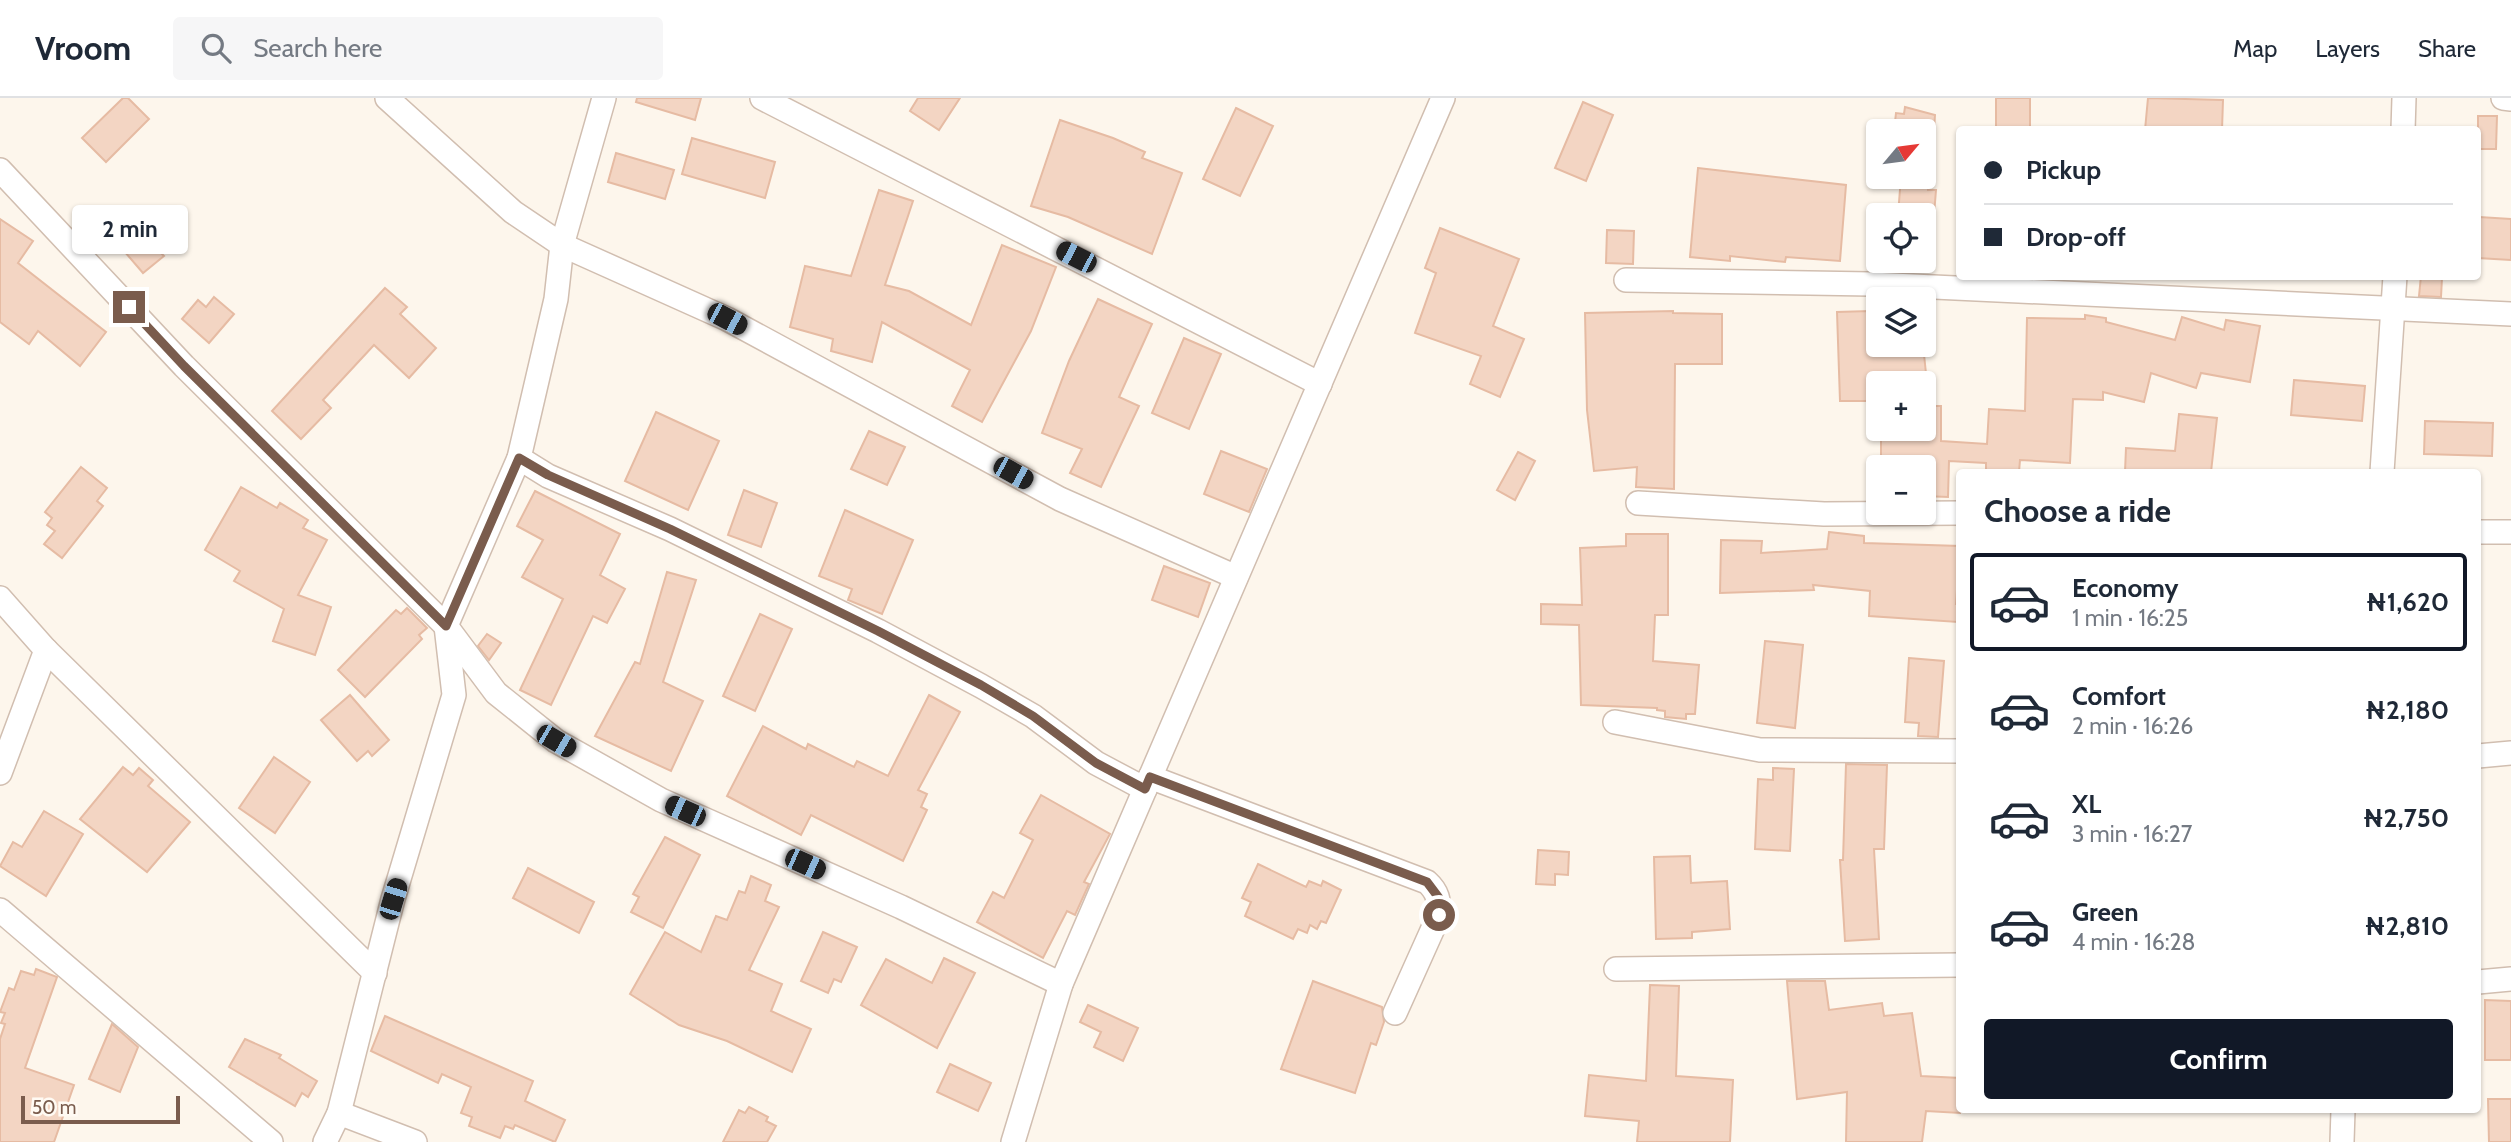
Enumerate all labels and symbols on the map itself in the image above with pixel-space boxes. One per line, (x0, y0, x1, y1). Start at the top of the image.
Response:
north arrow (1866, 119, 1936, 189)
callout: 2 min (71, 206, 187, 254)
car (1053, 238, 1100, 276)
route end (113, 291, 145, 323)
car (704, 300, 751, 338)
car (990, 454, 1037, 492)
car (533, 721, 580, 761)
car (662, 793, 709, 829)
car (782, 846, 829, 882)
car (377, 876, 410, 922)
route start (1423, 899, 1455, 931)
scale bar (21, 1093, 180, 1125)

